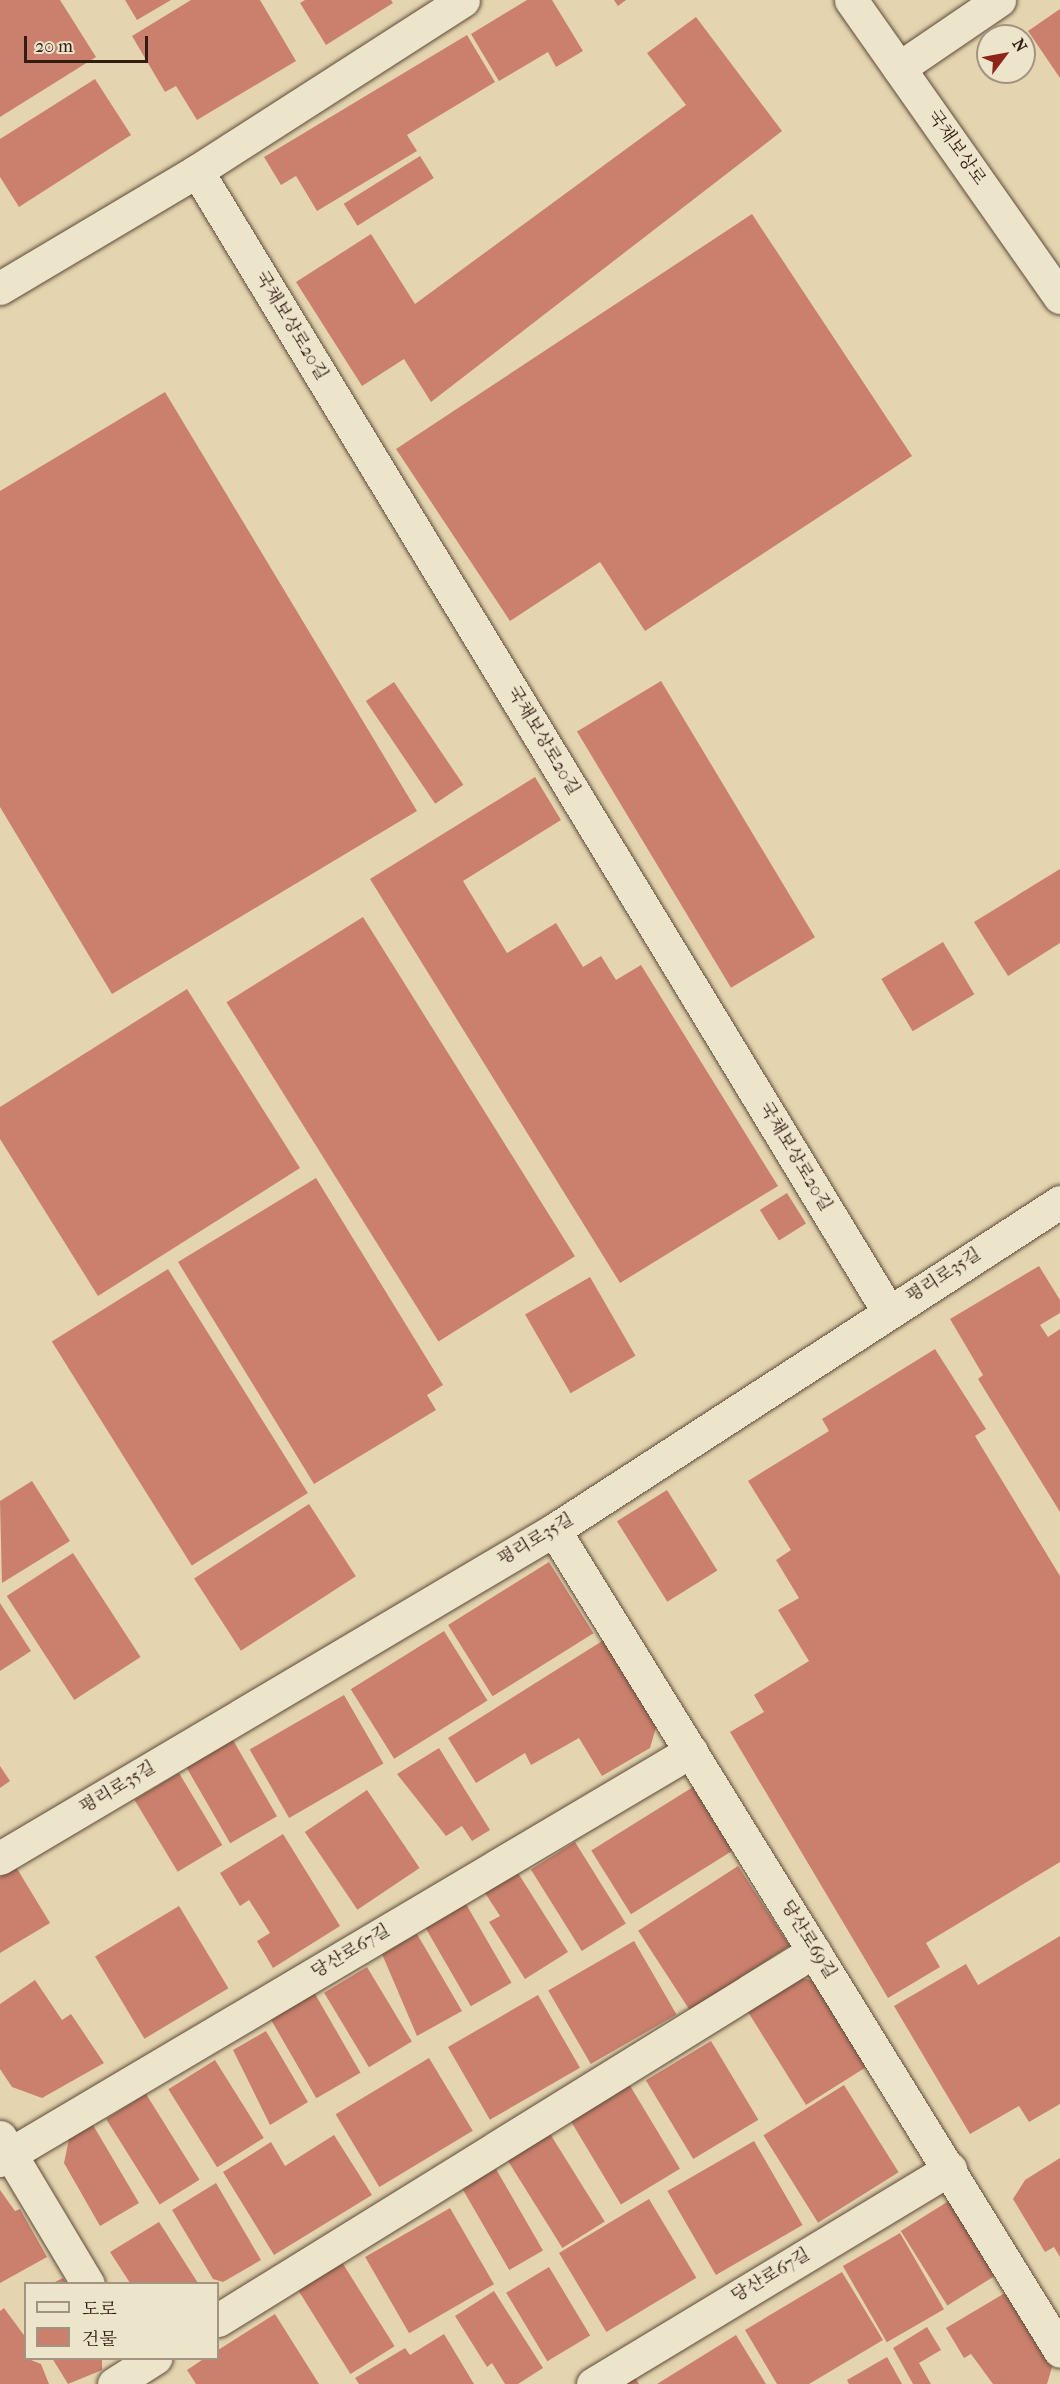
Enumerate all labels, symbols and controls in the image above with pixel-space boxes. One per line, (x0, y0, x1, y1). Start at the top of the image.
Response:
scale bar (27, 24, 152, 62)
north arrow (976, 24, 1036, 84)
text: N (1009, 35, 1031, 55)
text: 20 m (35, 36, 73, 57)
street label: 국채보상로 (922, 106, 990, 190)
street label: 국채보상로20길 (250, 268, 332, 384)
street label: 국채보상로20길 (502, 683, 584, 799)
street label: 국채보상로20길 (754, 1099, 836, 1215)
street label: 평리로35길 (903, 1244, 985, 1308)
street label: 평리로35길 (494, 1509, 578, 1571)
street label: 평리로35길 (76, 1757, 160, 1819)
street label: 당산로69길 (775, 1897, 841, 1983)
street label: 당산로67길 (308, 1920, 394, 1984)
street label: 당산로67길 (728, 2244, 814, 2308)
legend (24, 2282, 219, 2360)
text: 도로 (82, 2299, 117, 2320)
text: 건물 (82, 2329, 117, 2350)

